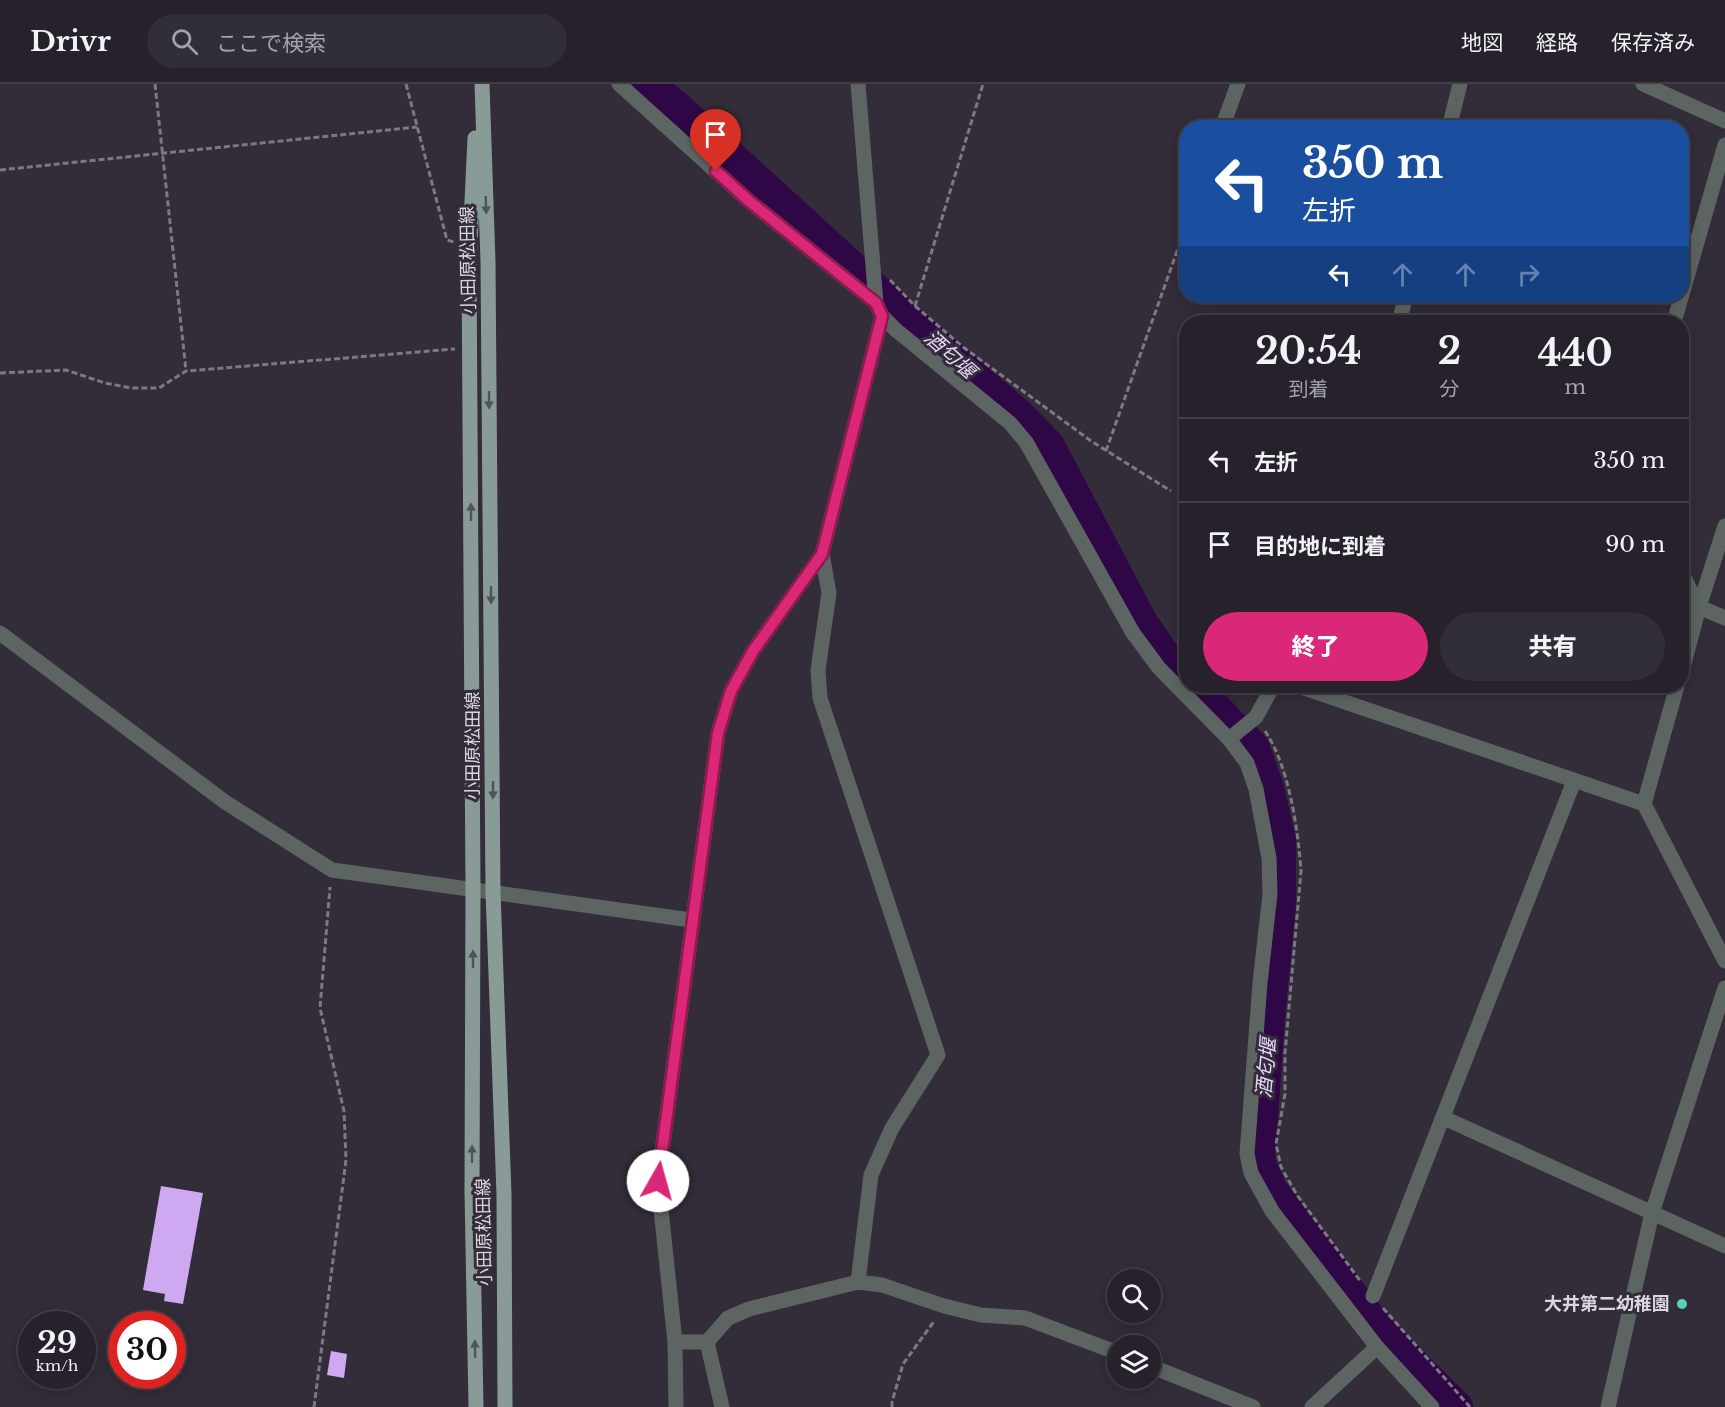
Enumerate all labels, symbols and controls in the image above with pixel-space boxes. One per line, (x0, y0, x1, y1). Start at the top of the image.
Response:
search box (147, 14, 567, 68)
text: Drivr (30, 24, 111, 59)
icon: search (168, 25, 201, 58)
text: ここで検索 (216, 30, 326, 57)
text: 地図 (1461, 30, 1503, 56)
text: 経路 (1536, 30, 1578, 56)
text: 保存済み (1611, 30, 1695, 56)
pin (690, 109, 741, 171)
icon: arrive (699, 118, 732, 151)
text: 350 m (1302, 137, 1443, 189)
icon: left (1203, 144, 1281, 222)
text: 左折 (1302, 194, 1356, 227)
one-way arrow (482, 196, 491, 215)
street label: 小田原松田線 (456, 206, 480, 314)
icon: left (1323, 258, 1356, 291)
icon: ahead (1386, 258, 1419, 291)
icon: ahead (1449, 258, 1482, 291)
icon: right (1512, 258, 1545, 291)
water label: 酒匂堰 (920, 325, 983, 386)
text: 20:54 (1255, 329, 1362, 374)
text: 2 (1438, 329, 1461, 374)
text: 440 (1538, 331, 1613, 376)
text: m (1564, 375, 1586, 399)
text: 到着 (1288, 377, 1328, 401)
text: 分 (1440, 377, 1460, 401)
one-way arrow (484, 391, 494, 410)
icon: left (1203, 444, 1236, 477)
text: 350 m (1593, 447, 1665, 474)
text: 左折 (1254, 449, 1298, 476)
one-way arrow (466, 502, 476, 521)
icon: arrive (1203, 528, 1236, 561)
text: 90 m (1605, 531, 1665, 558)
text: 目的地に到着 (1254, 533, 1386, 560)
one-way arrow (486, 586, 496, 605)
button: 終了 (1203, 612, 1428, 681)
button: 共有 (1440, 612, 1665, 681)
street label: 小田原松田線 (462, 692, 484, 800)
one-way arrow (488, 781, 497, 800)
one-way arrow (468, 949, 478, 968)
water label: 酒匂堰 (1251, 1033, 1281, 1099)
one-way arrow (467, 1144, 477, 1163)
position arrow (626, 1149, 690, 1213)
street label: 小田原松田線 (472, 1178, 496, 1286)
map controls (1107, 1269, 1161, 1389)
button: search (1107, 1269, 1161, 1323)
place label: 大井第二幼稚園 (1544, 1293, 1670, 1315)
marker: 大井第二幼稚園 (1675, 1297, 1689, 1311)
speed limit sign: 30 (108, 1311, 186, 1389)
text: 29 (37, 1324, 77, 1361)
button: layers (1107, 1335, 1161, 1389)
one-way arrow (470, 1339, 480, 1358)
text: km/h (36, 1356, 78, 1375)

